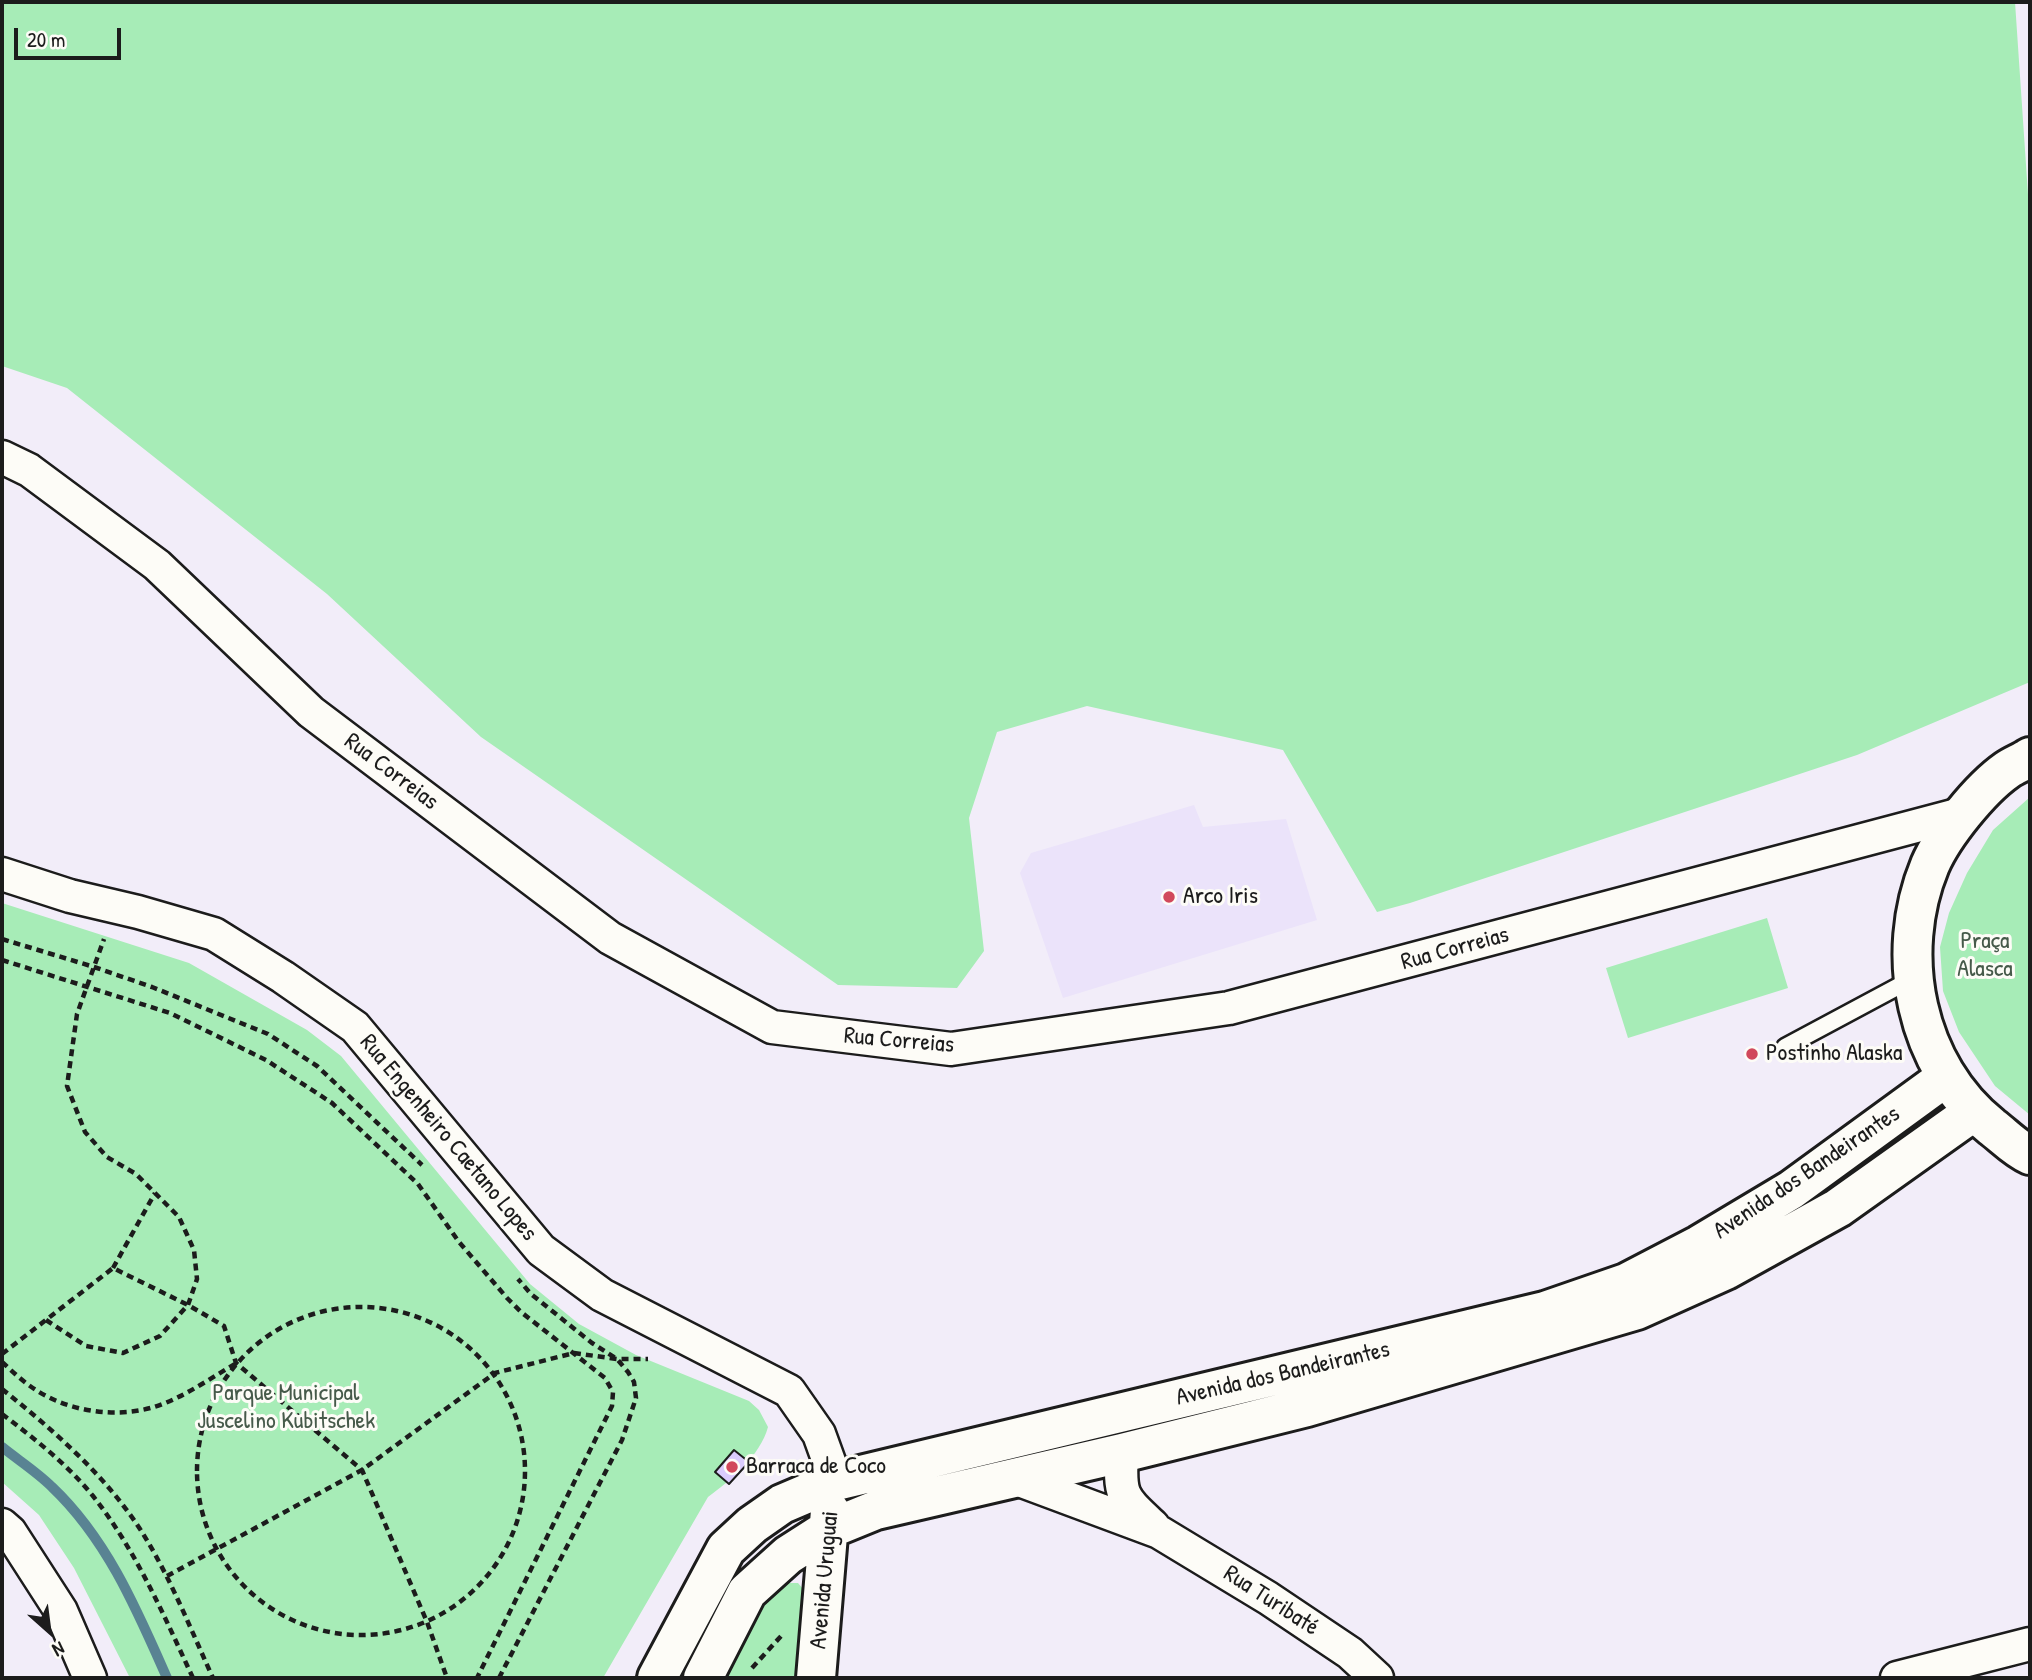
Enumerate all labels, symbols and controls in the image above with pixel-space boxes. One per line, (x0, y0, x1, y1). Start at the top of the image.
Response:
scale bar (18, 14, 124, 58)
text: 20 m (27, 25, 65, 54)
street label: Rua Correias (338, 727, 444, 817)
place label: Arco Iris (1183, 883, 1258, 911)
marker: Arco Iris (1161, 889, 1177, 905)
street label: Rua Correias (1398, 921, 1512, 977)
park label: Praça Alasca (1957, 928, 2013, 984)
street label: Rua Correias (843, 1022, 955, 1060)
street label: Rua Engenheiro Caetano Lopes (353, 1029, 543, 1247)
place label: Postinho Alaska (1766, 1040, 1902, 1068)
marker: Postinho Alaska (1744, 1046, 1760, 1062)
street label: Avenida dos Bandeirantes (1708, 1100, 1906, 1246)
street label: Avenida dos Bandeirantes (1173, 1335, 1393, 1413)
park label: Parque Municipal Juscelino Kubitschek (197, 1380, 375, 1436)
place label: Barraca de Coco (746, 1453, 886, 1481)
marker: Barraca de Coco (724, 1459, 740, 1475)
street label: Avenida Uruguai (805, 1510, 845, 1650)
street label: Rua Turibaté (1218, 1560, 1324, 1642)
north arrow (14, 1596, 84, 1666)
text: N (48, 1636, 69, 1663)

